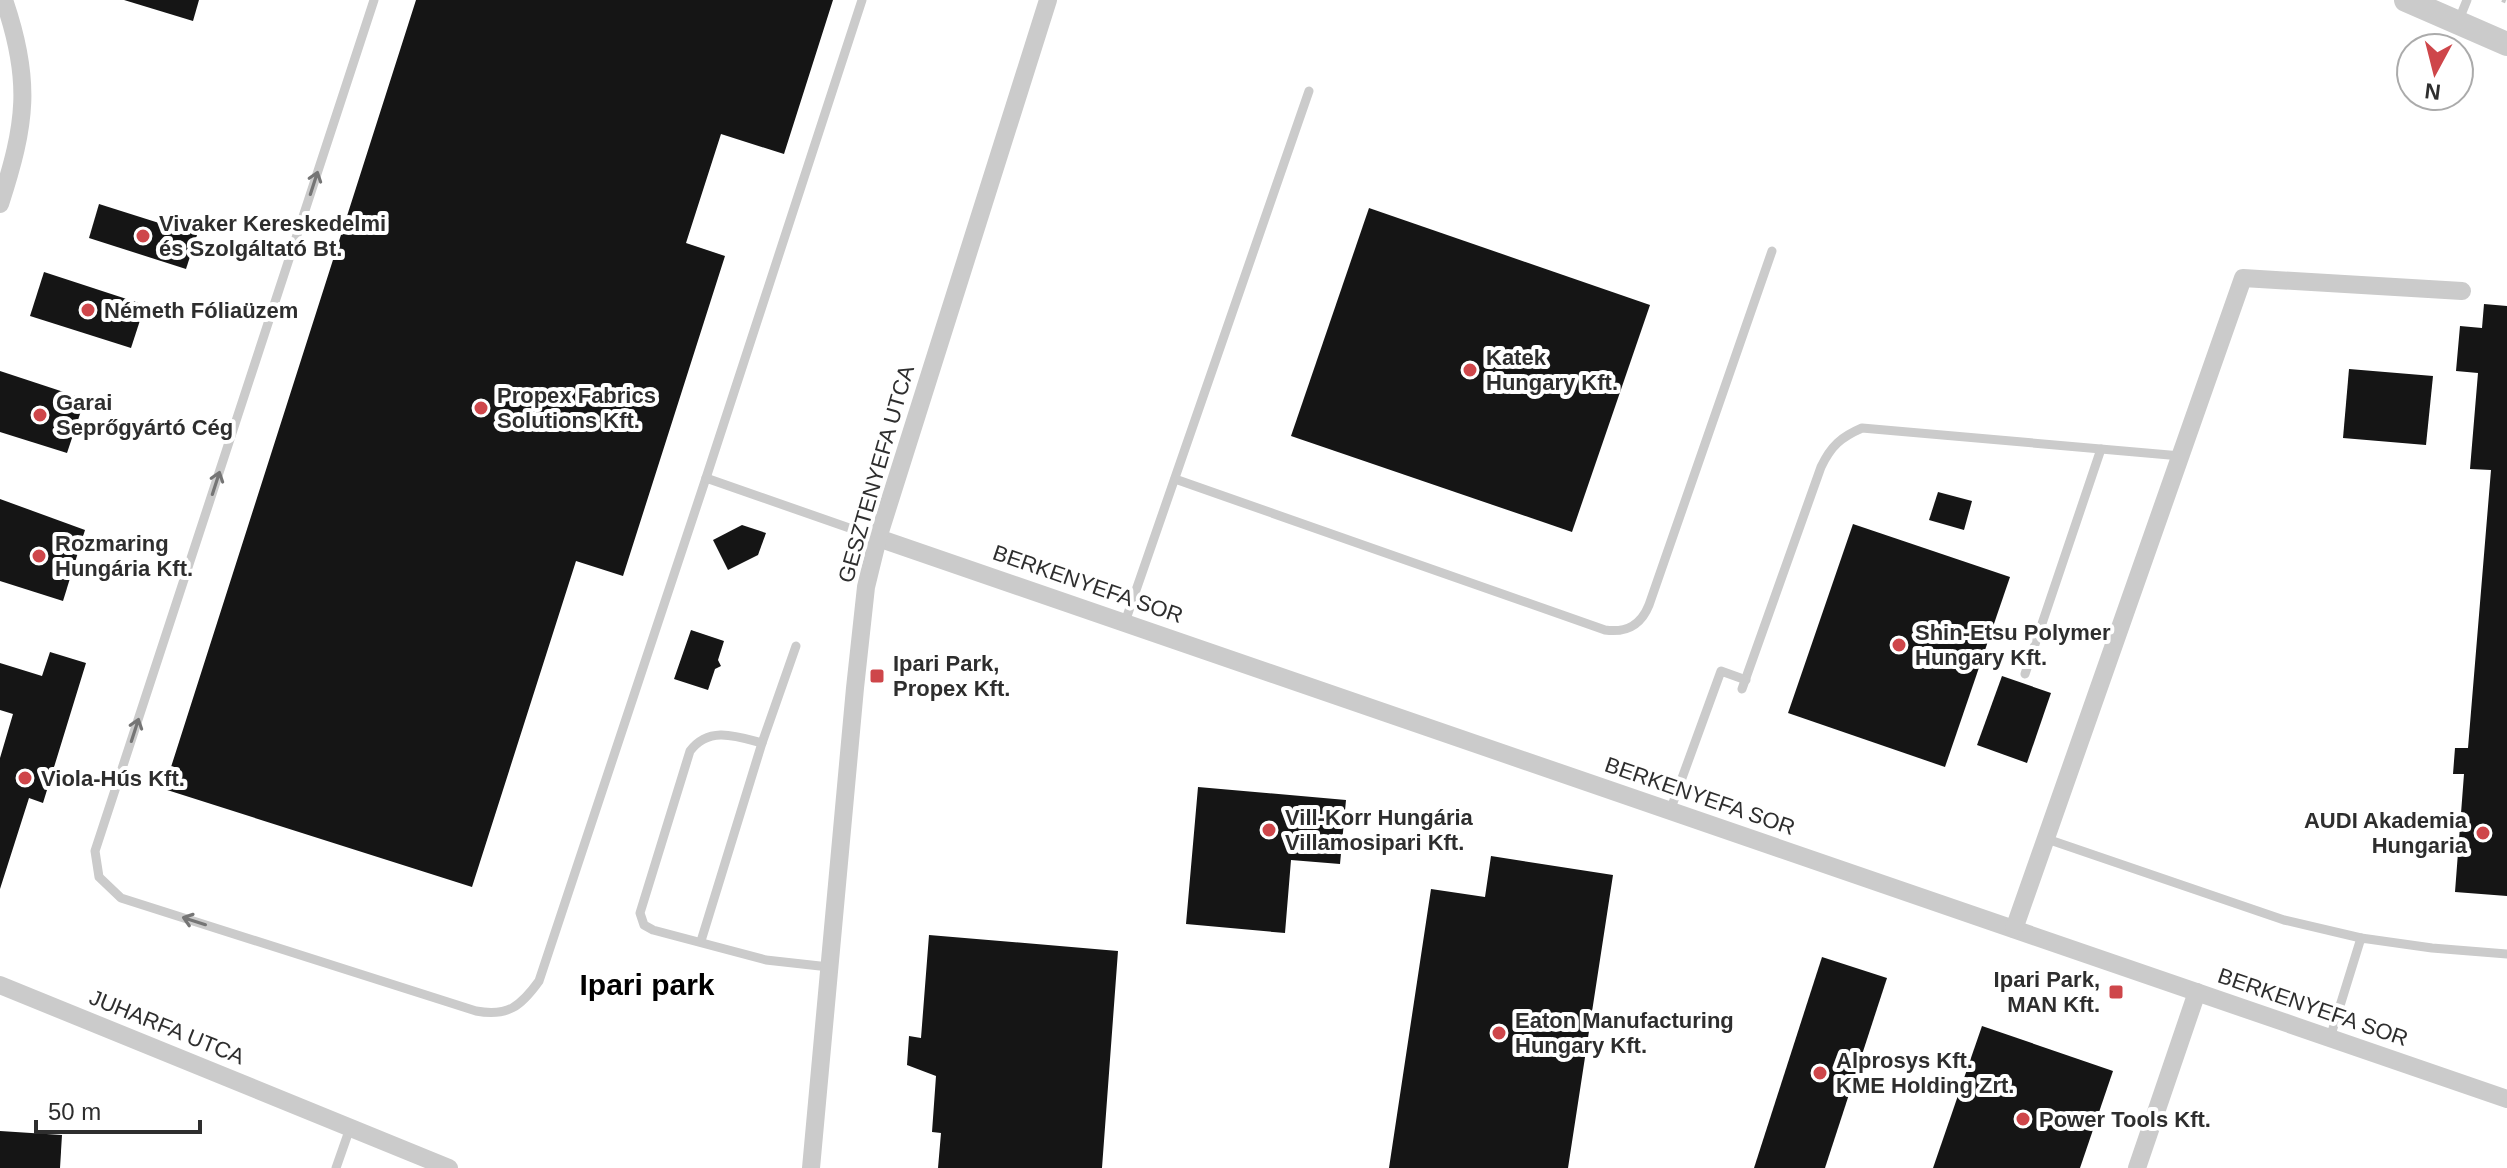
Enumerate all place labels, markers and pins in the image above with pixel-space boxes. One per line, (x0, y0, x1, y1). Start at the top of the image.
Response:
place label: Vivaker Kereskedelmi és Szolgáltató Bt. (159, 211, 386, 261)
marker: Vivaker Kereskedelmi és Szolgáltató Bt. (134, 227, 152, 245)
place label: Németh Fóliaüzem (104, 298, 298, 323)
marker: Németh Fóliaüzem (79, 301, 97, 319)
place label: Katek Hungary Kft. (1486, 345, 1618, 395)
marker: Katek Hungary Kft. (1461, 361, 1479, 379)
place label: Propex Fabrics Solutions Kft. (497, 383, 656, 433)
place label: Garai Seprőgyártó Cég (56, 390, 233, 440)
marker: Propex Fabrics Solutions Kft. (472, 399, 490, 417)
marker: Garai Seprőgyártó Cég (31, 406, 49, 424)
place label: Rozmaring Hungária Kft. (55, 531, 193, 581)
marker: Rozmaring Hungária Kft. (30, 547, 48, 565)
place label: Shin-Etsu Polymer Hungary Kft. (1915, 620, 2111, 670)
marker: Shin-Etsu Polymer Hungary Kft. (1890, 636, 1908, 654)
place label: Ipari Park, Propex Kft. (893, 651, 1010, 701)
marker: Ipari Park, Propex Kft. (868, 667, 886, 685)
place label: Viola-Hús Kft. (41, 766, 185, 791)
marker: Viola-Hús Kft. (16, 769, 34, 787)
place label: Vill-Korr Hungária Villamosipari Kft. (1285, 805, 1474, 855)
place label: AUDI Akademia Hungaria (2304, 808, 2468, 858)
marker: Vill-Korr Hungária Villamosipari Kft. (1260, 821, 1278, 839)
marker: AUDI Akademia Hungaria (2474, 824, 2492, 842)
place label: Ipari Park, MAN Kft. (1994, 967, 2100, 1017)
marker: Ipari Park, MAN Kft. (2107, 983, 2125, 1001)
place label: Eaton Manufacturing Hungary Kft. (1515, 1008, 1734, 1058)
marker: Eaton Manufacturing Hungary Kft. (1490, 1024, 1508, 1042)
place label: Alprosys Kft. KME Holding Zrt. (1836, 1048, 2014, 1098)
marker: Alprosys Kft. KME Holding Zrt. (1811, 1064, 1829, 1082)
place label: Power Tools Kft. (2039, 1107, 2211, 1132)
marker: Power Tools Kft. (2014, 1110, 2032, 1128)

